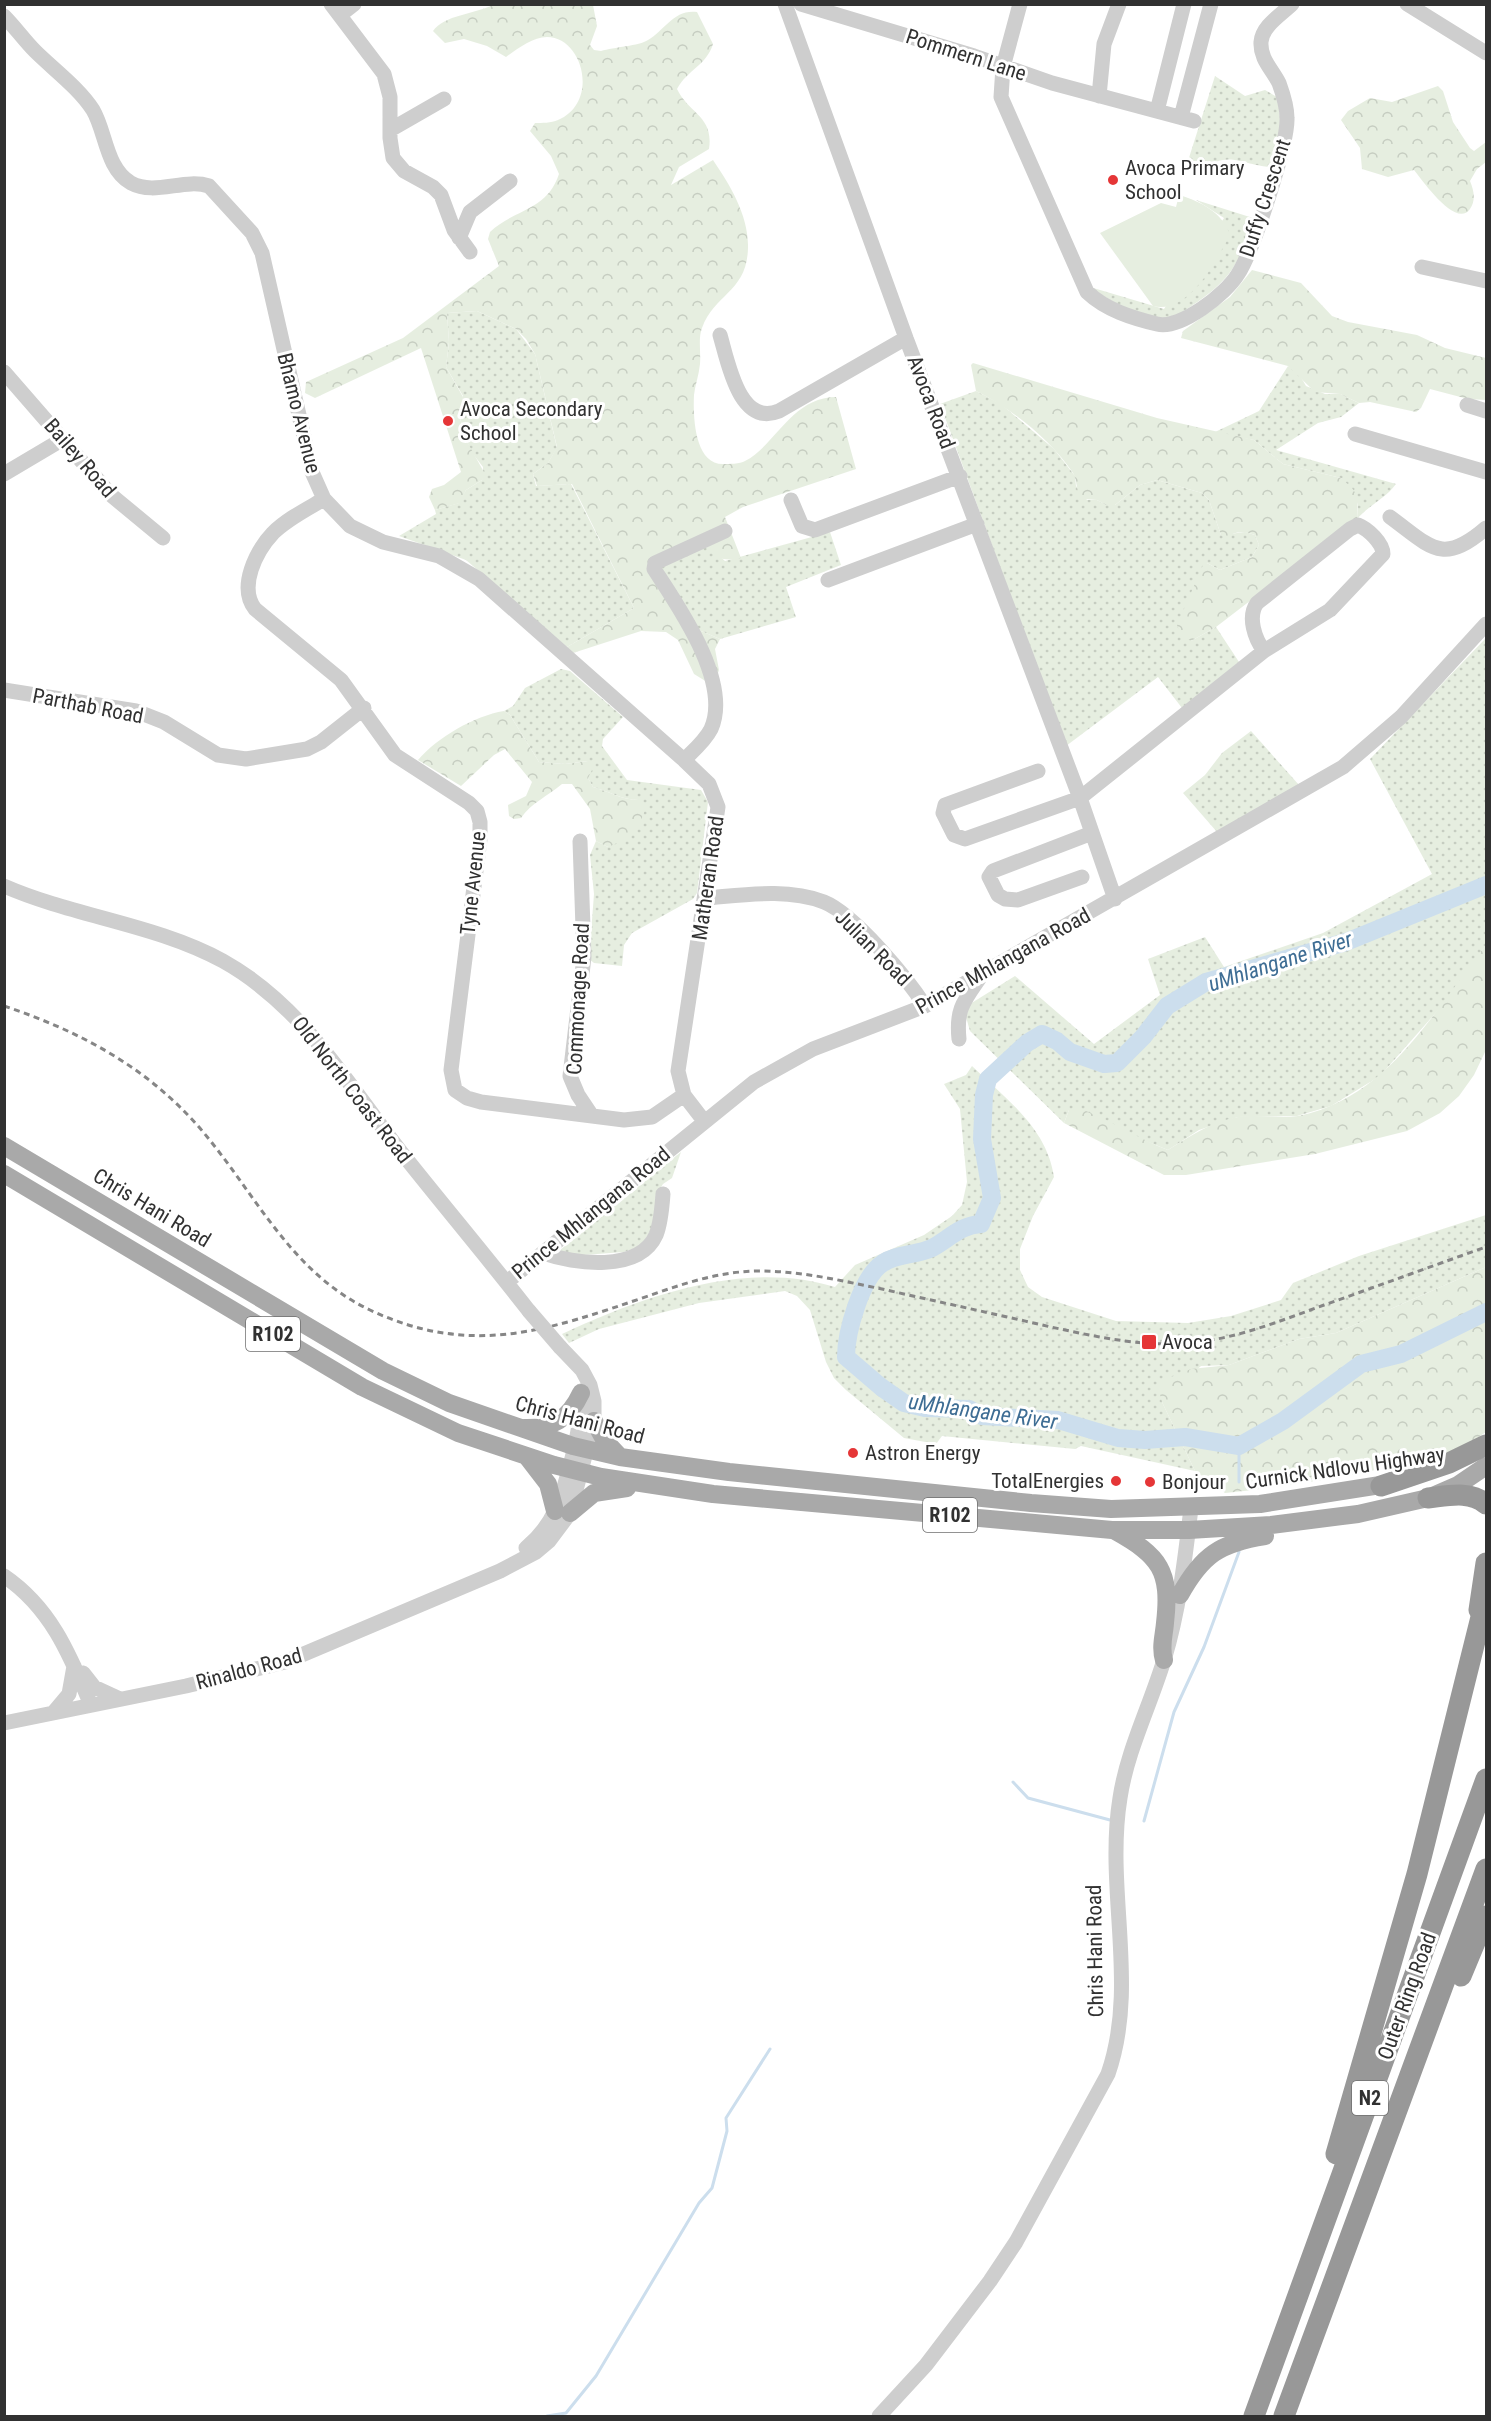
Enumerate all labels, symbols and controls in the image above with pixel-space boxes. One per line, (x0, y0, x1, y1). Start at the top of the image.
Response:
street label: Pommern Lane (903, 24, 1029, 86)
street label: Duffy Crescent (1235, 136, 1295, 260)
place label: Avoca Primary School (1125, 156, 1245, 204)
marker: Avoca Primary School (1106, 173, 1120, 187)
street label: Bhamo Avenue (272, 350, 326, 476)
street label: Avoca Road (902, 352, 960, 452)
place label: Avoca Secondary School (460, 397, 603, 445)
street label: Bailey Road (39, 414, 121, 502)
marker: Avoca Secondary School (441, 414, 455, 428)
street label: Parthab Road (31, 684, 145, 728)
street label: Matheran Road (687, 814, 729, 942)
street label: Tyne Avenue (456, 830, 490, 936)
street label: Prince Mhlangana Road (911, 903, 1095, 1019)
street label: Julian Road (830, 905, 916, 991)
street label: Commonage Road (562, 922, 594, 1076)
water label: uMhlangane River (1205, 926, 1356, 997)
street label: Old North Coast Road (287, 1012, 417, 1168)
street label: Prince Mhlangana Road (507, 1142, 675, 1284)
street label: Chris Hani Road (89, 1164, 215, 1252)
road number: R102 (246, 1317, 300, 1351)
place label: Avoca (1162, 1330, 1213, 1354)
marker: Avoca (1140, 1333, 1158, 1351)
water label: uMhlangane River (907, 1389, 1059, 1434)
street label: Chris Hani Road (513, 1391, 647, 1449)
place label: Astron Energy (865, 1441, 981, 1465)
street label: Curnick Ndlovu Highway (1244, 1442, 1446, 1494)
marker: Astron Energy (846, 1446, 860, 1460)
place label: TotalEnergies (991, 1469, 1104, 1493)
place label: Bonjour (1162, 1470, 1226, 1494)
marker: TotalEnergies (1109, 1474, 1123, 1488)
marker: Bonjour (1143, 1475, 1157, 1489)
road number: R102 (923, 1498, 977, 1532)
street label: Rinaldo Road (193, 1643, 305, 1695)
street label: Chris Hani Road (1082, 1884, 1108, 2018)
street label: Outer Ring Road (1373, 1929, 1441, 2063)
road number: N2 (1352, 2081, 1388, 2115)

